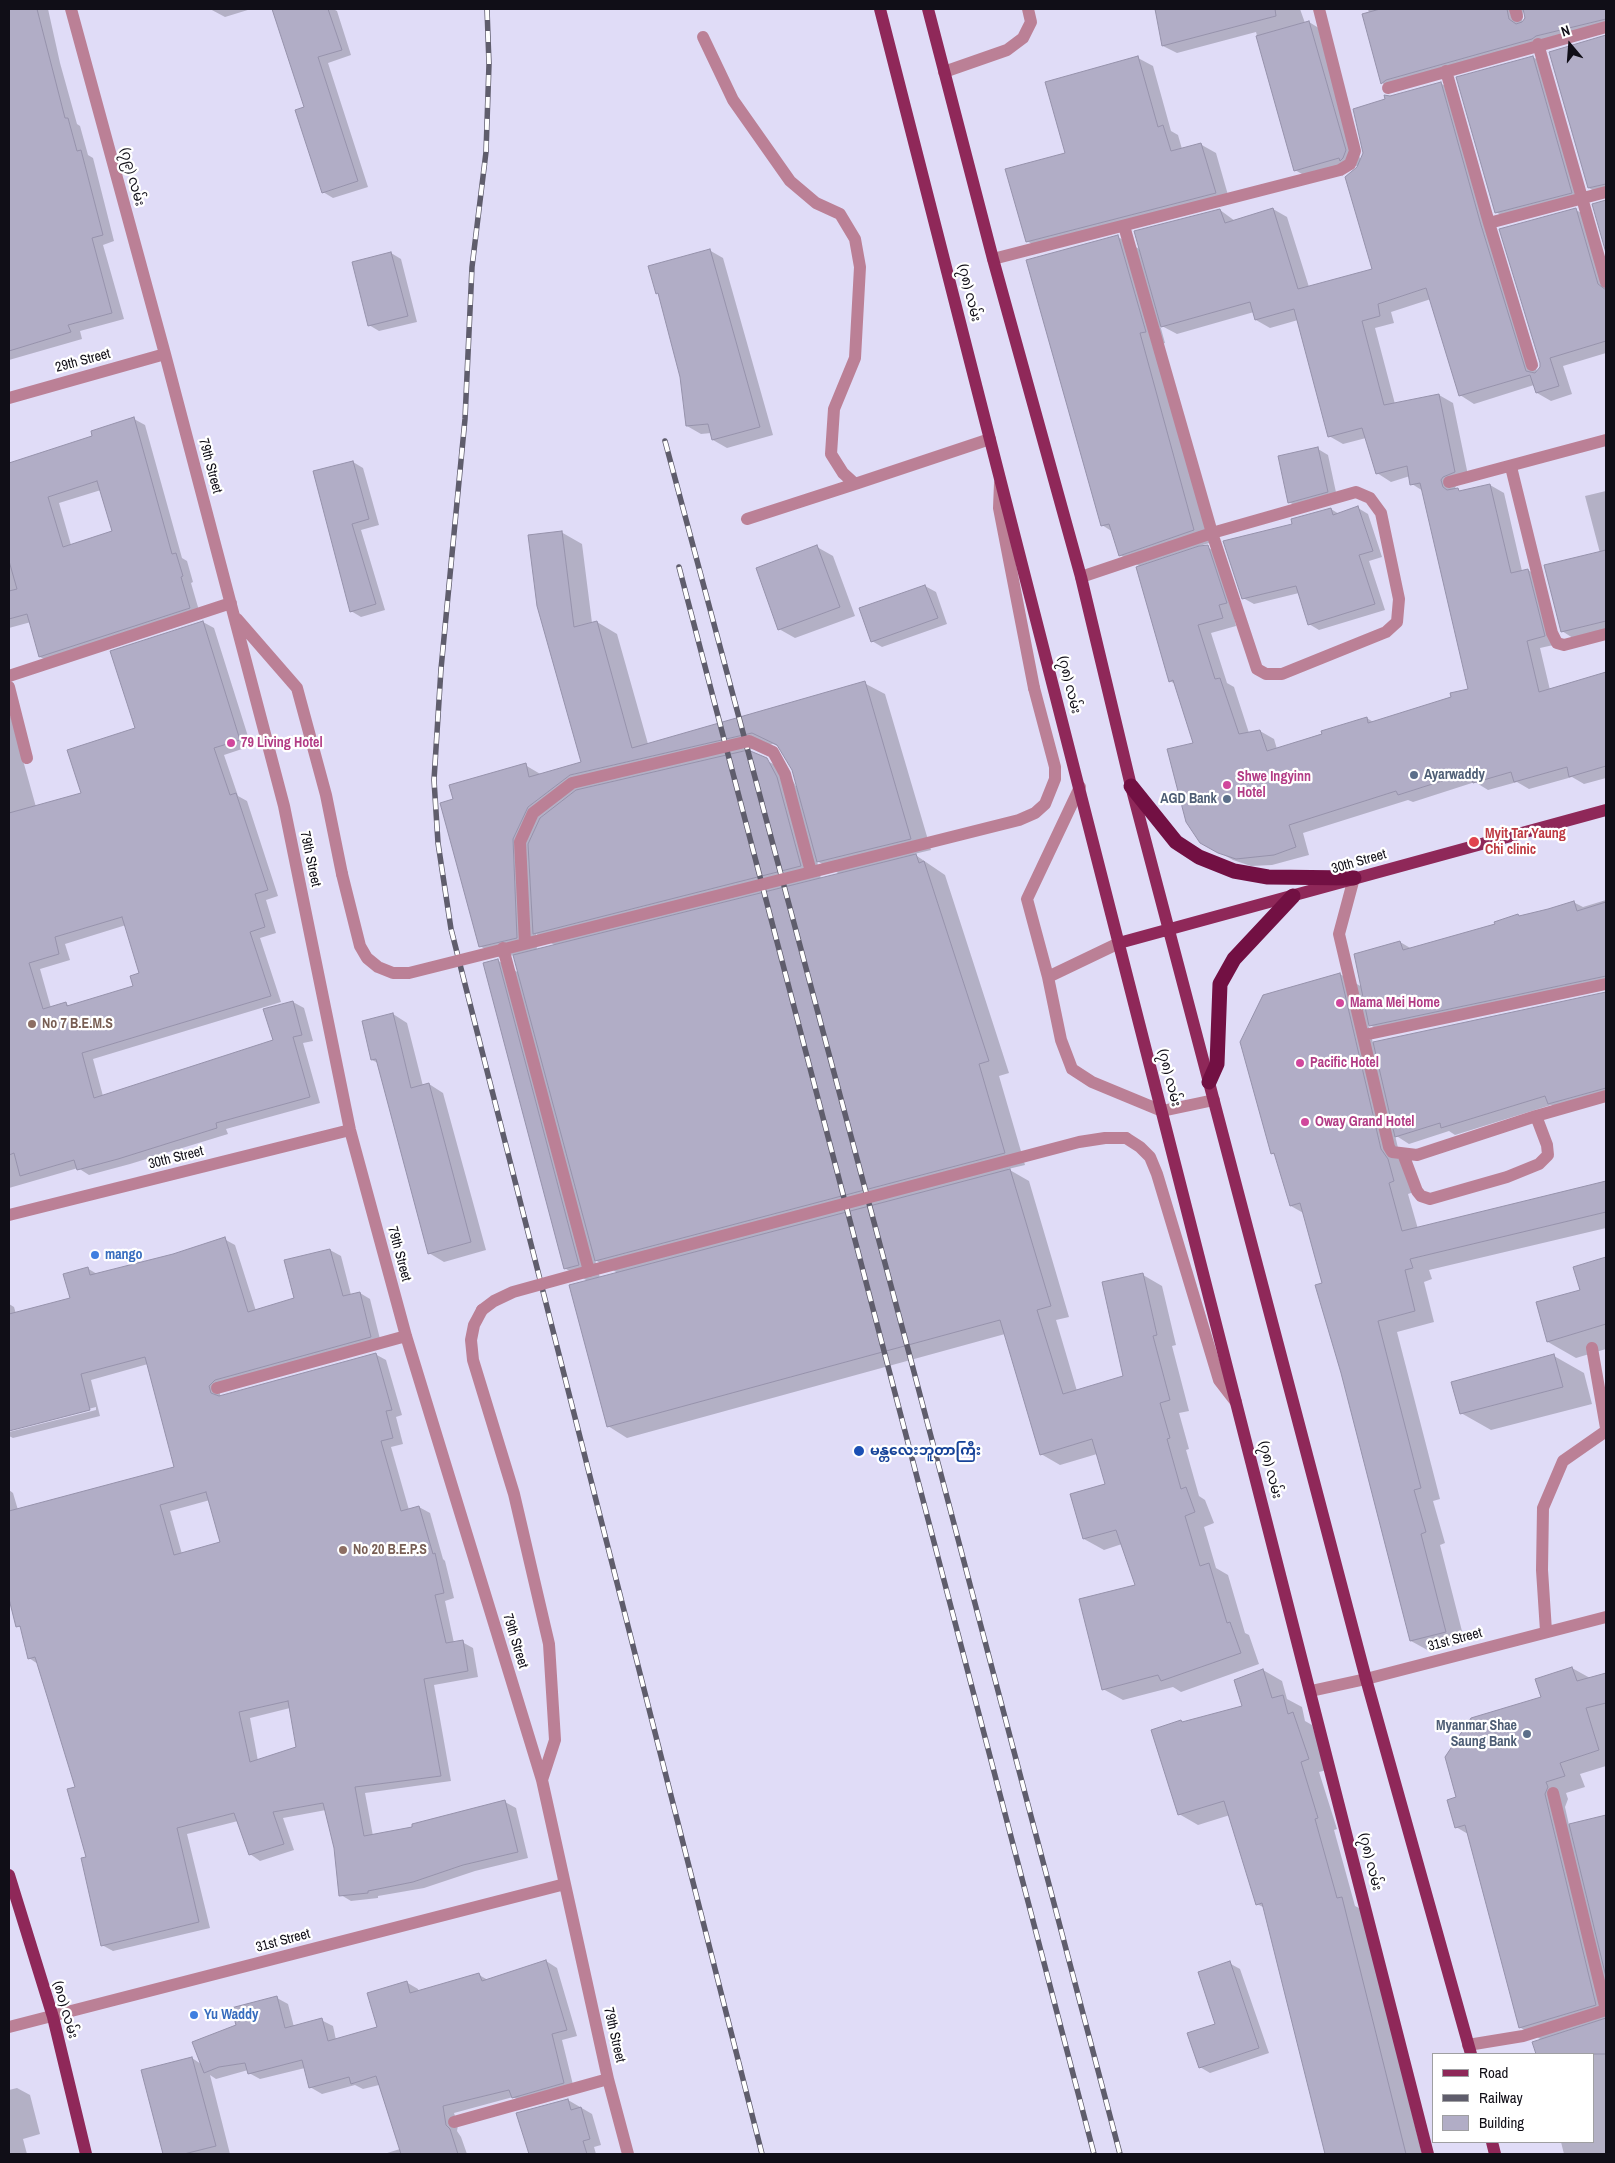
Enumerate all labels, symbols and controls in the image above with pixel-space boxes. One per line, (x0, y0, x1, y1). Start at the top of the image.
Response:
north arrow (1545, 20, 1595, 70)
text: N (1559, 21, 1572, 41)
street label: (၇၉) လမ်း (116, 146, 148, 208)
street label: (၇၈) လမ်း (954, 262, 984, 324)
street label: 29th Street (54, 346, 112, 376)
street label: 79th Street (195, 437, 225, 495)
street label: (၇၈) လမ်း (1054, 654, 1084, 716)
place label: 79 Living Hotel (241, 735, 323, 751)
marker: 79 Living Hotel (225, 737, 237, 749)
place label: Ayarwaddy (1424, 767, 1485, 783)
place label: Shwe Ingyinn Hotel (1237, 769, 1311, 802)
marker: Ayarwaddy (1408, 769, 1420, 781)
marker: Shwe Ingyinn Hotel (1221, 779, 1233, 791)
place label: AGD Bank (1160, 791, 1217, 807)
marker: AGD Bank (1221, 793, 1233, 805)
place label: Myit Tar Yaung Chi clinic (1485, 826, 1566, 859)
street label: 79th Street (296, 830, 324, 888)
marker: Myit Tar Yaung Chi clinic (1467, 835, 1481, 849)
street label: 30th Street (1330, 846, 1388, 878)
place label: Mama Mei Home (1350, 995, 1440, 1011)
marker: Mama Mei Home (1334, 997, 1346, 1009)
place label: No 7 B.E.M.S (42, 1016, 113, 1032)
marker: No 7 B.E.M.S (26, 1018, 38, 1030)
street label: (၇၈) လမ်း (1154, 1047, 1184, 1109)
place label: Pacific Hotel (1310, 1055, 1379, 1071)
marker: Pacific Hotel (1294, 1057, 1306, 1069)
place label: Oway Grand Hotel (1315, 1114, 1415, 1130)
marker: Oway Grand Hotel (1299, 1116, 1311, 1128)
street label: 30th Street (147, 1143, 205, 1173)
street label: 79th Street (384, 1225, 414, 1283)
place label: mango (105, 1247, 143, 1263)
marker: mango (89, 1249, 101, 1261)
street label: (၇၈) လမ်း (1255, 1439, 1285, 1501)
place label: မန္တလေးဘူတာကြီး (870, 1443, 981, 1459)
marker: မန္တလေးဘူတာကြီး (852, 1444, 866, 1458)
place label: No 20 B.E.P.S (353, 1542, 427, 1558)
marker: No 20 B.E.P.S (337, 1544, 349, 1556)
street label: 79th Street (499, 1612, 531, 1670)
street label: 31st Street (1426, 1625, 1484, 1655)
place label: Myanmar Shae Saung Bank (1436, 1718, 1517, 1750)
marker: Myanmar Shae Saung Bank (1521, 1728, 1533, 1740)
street label: (၇၈) လမ်း (1355, 1831, 1385, 1893)
street label: 31st Street (254, 1926, 312, 1956)
street label: (၈၀) လမ်း (49, 1979, 81, 2041)
street label: 79th Street (599, 2006, 629, 2064)
place label: Yu Waddy (204, 2007, 258, 2023)
marker: Yu Waddy (188, 2009, 200, 2021)
legend (1432, 2053, 1595, 2143)
text: Road (1479, 2062, 1508, 2083)
text: Railway (1479, 2087, 1523, 2108)
text: Building (1479, 2112, 1524, 2133)

